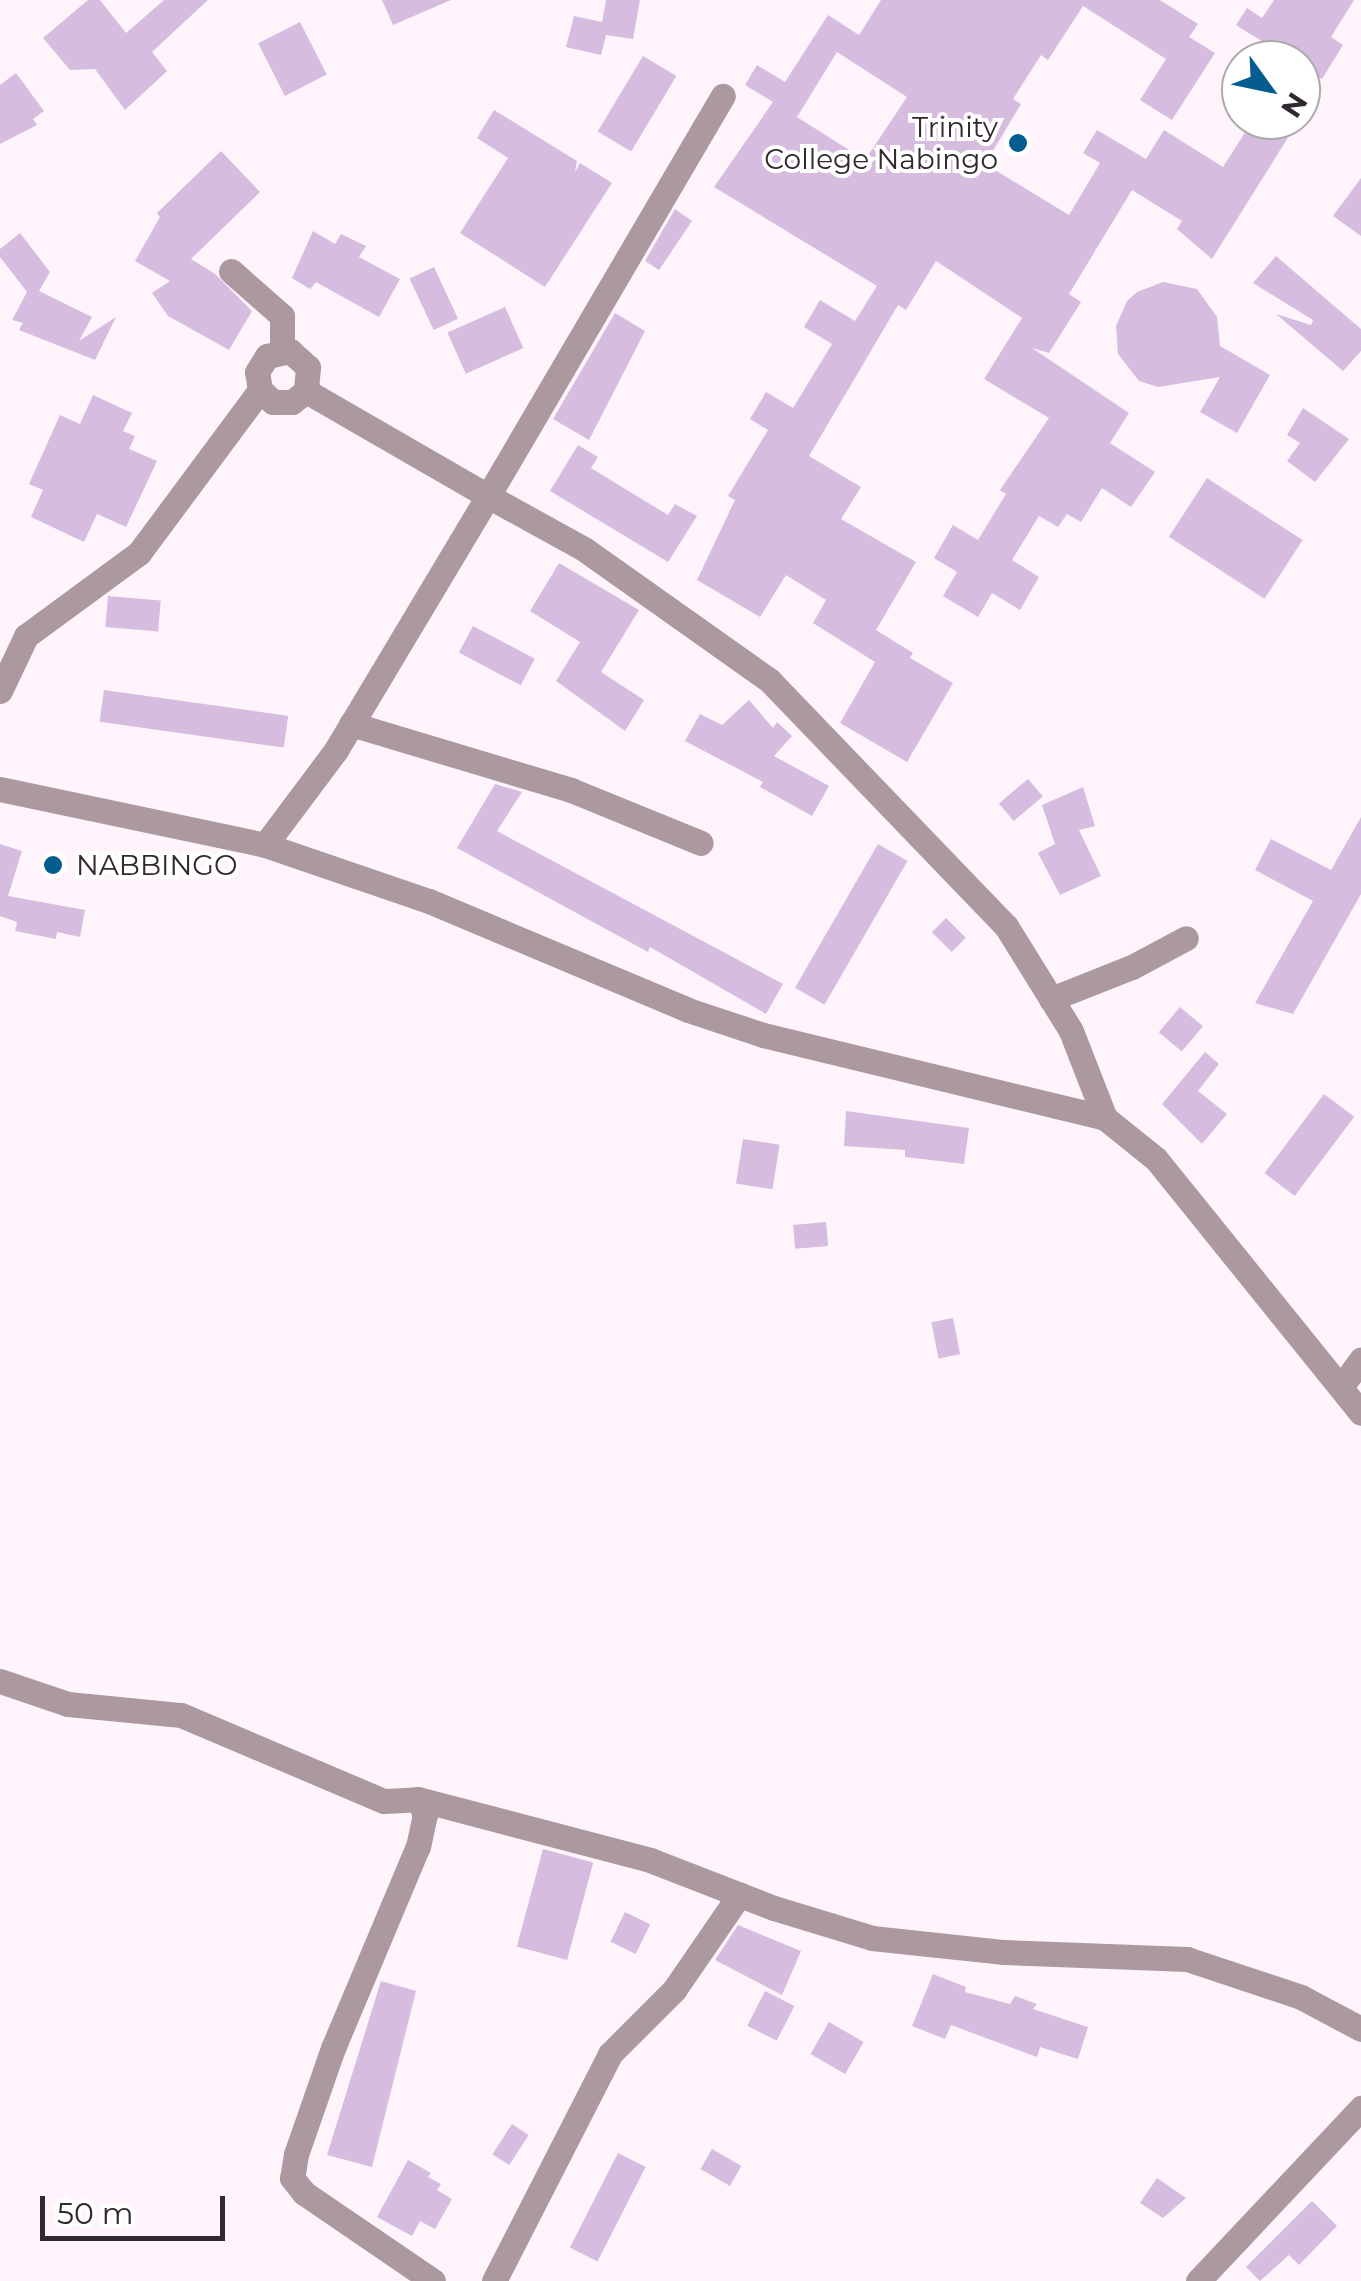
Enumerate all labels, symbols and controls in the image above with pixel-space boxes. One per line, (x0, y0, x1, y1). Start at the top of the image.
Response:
north arrow (1221, 40, 1321, 140)
text: N (1274, 87, 1315, 124)
place label: Trinity College Nabingo (764, 110, 998, 176)
marker: Trinity College Nabingo (1007, 132, 1029, 154)
place label: NABBINGO (76, 848, 237, 882)
marker: NABBINGO (40, 852, 66, 878)
scale bar (45, 2176, 230, 2238)
text: 50 m (57, 2195, 134, 2232)

